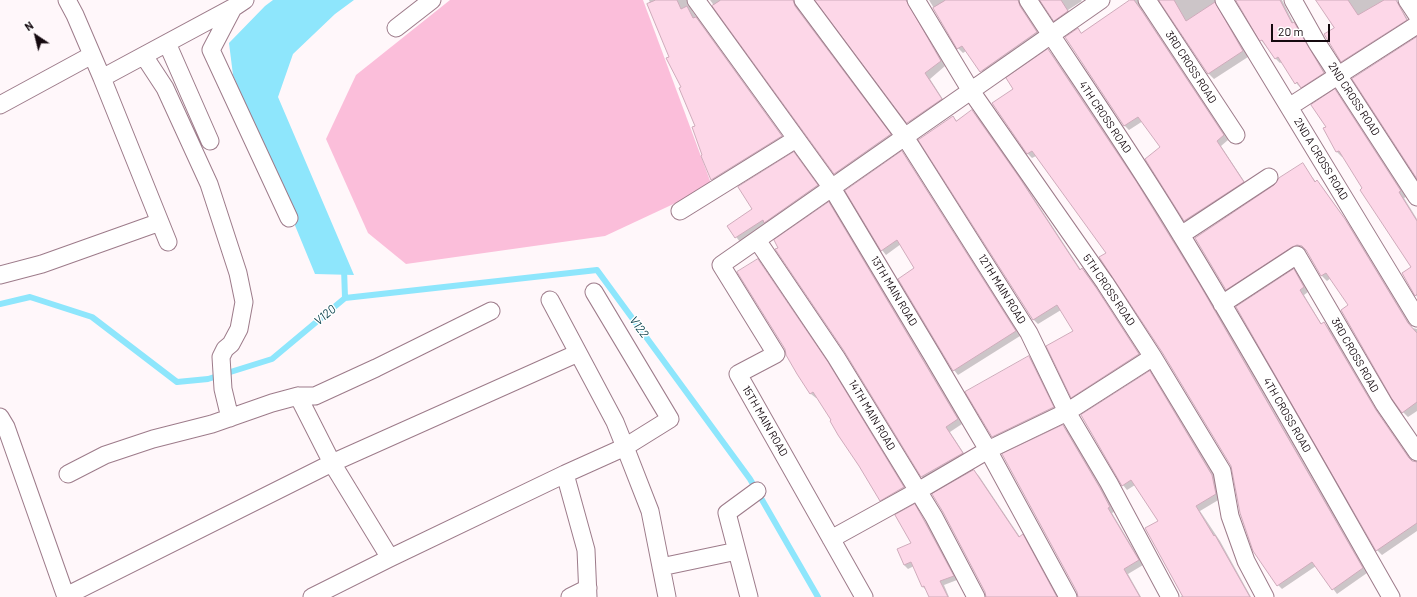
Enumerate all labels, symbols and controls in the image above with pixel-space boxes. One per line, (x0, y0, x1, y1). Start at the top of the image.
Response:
north arrow (16, 16, 56, 56)
scale bar (1273, 16, 1332, 42)
text: N (22, 18, 36, 33)
text: 20 m (1278, 24, 1304, 38)
street label: 3RD CROSS ROAD (1163, 28, 1219, 106)
street label: 2ND CROSS ROAD (1325, 60, 1383, 138)
street label: 4TH CROSS ROAD (1076, 78, 1134, 156)
street label: 2ND A CROSS ROAD (1291, 116, 1351, 202)
street label: 12TH MAIN ROAD (975, 252, 1029, 326)
street label: 5TH CROSS ROAD (1080, 252, 1138, 328)
street label: 13TH MAIN ROAD (868, 254, 920, 328)
water label: V120 (311, 302, 339, 328)
water label: V122 (626, 313, 652, 341)
street label: 3RD CROSS ROAD (1328, 315, 1382, 395)
street label: 4TH CROSS ROAD (1260, 375, 1314, 455)
street label: 14TH MAIN ROAD (846, 377, 898, 453)
street label: 15TH MAIN ROAD (739, 383, 791, 459)

